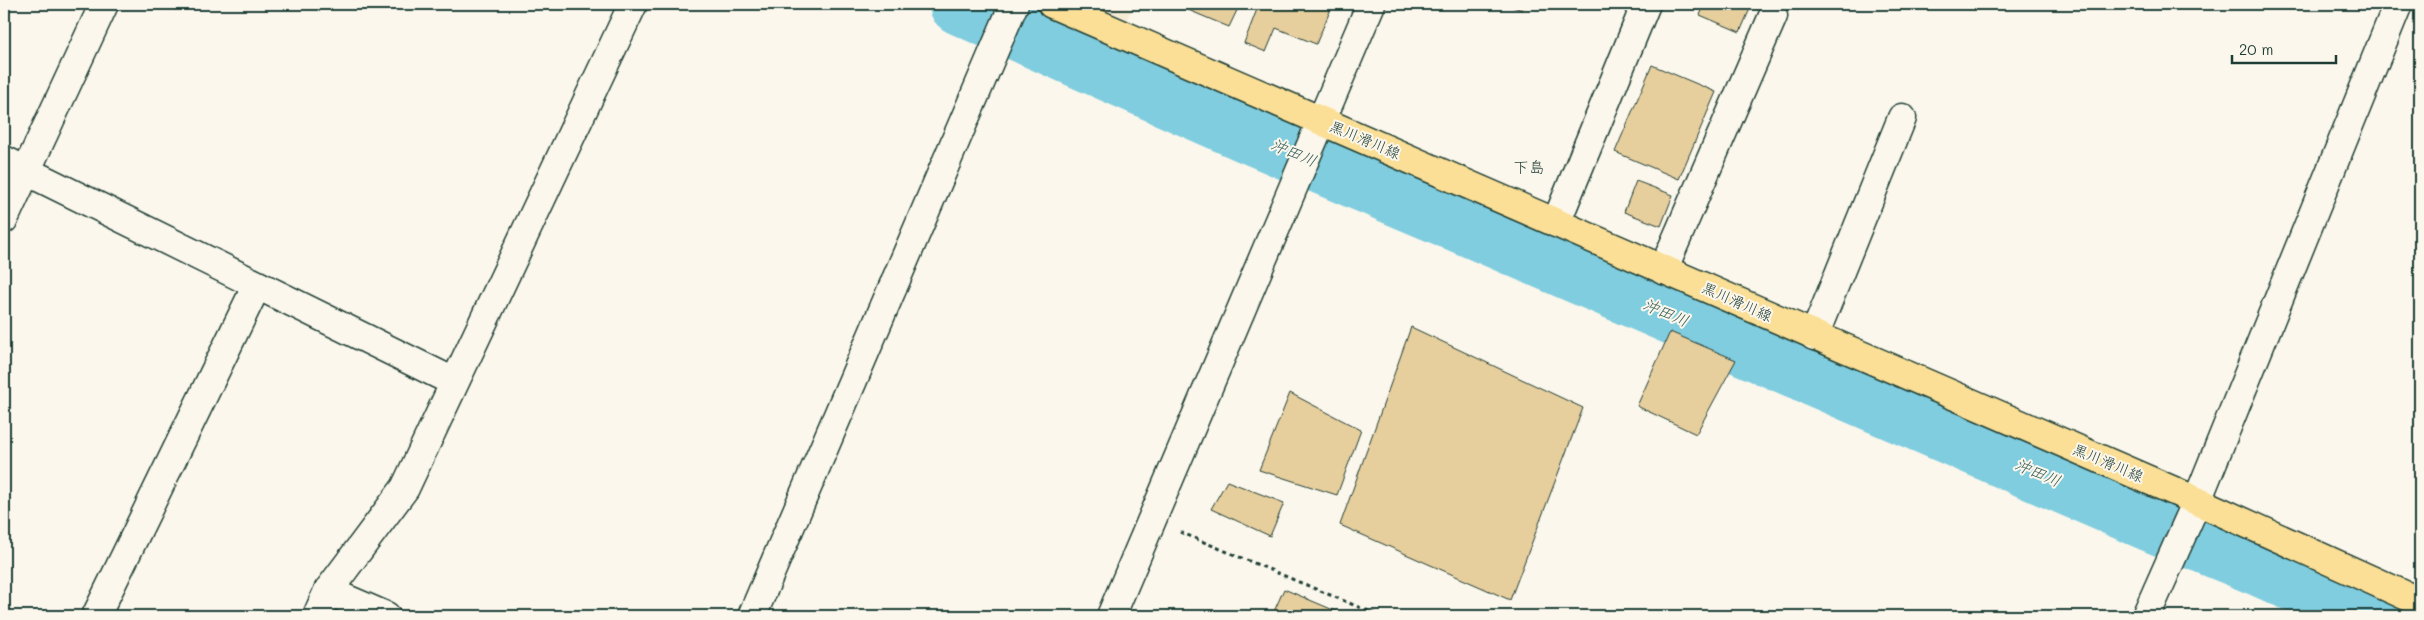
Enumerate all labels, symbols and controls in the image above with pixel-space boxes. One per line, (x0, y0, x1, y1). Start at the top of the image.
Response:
scale bar (2232, 32, 2335, 64)
text: 20 m (2239, 39, 2273, 59)
street label: 黒川滑川線 (1327, 115, 1404, 163)
water label: 沖田川 (1268, 132, 1320, 171)
district label: 下島 (1513, 156, 1545, 177)
street label: 黒川滑川線 (1699, 277, 1776, 325)
water label: 沖田川 (1640, 292, 1692, 331)
street label: 黒川滑川線 (2070, 438, 2147, 486)
water label: 沖田川 (2012, 452, 2064, 491)

